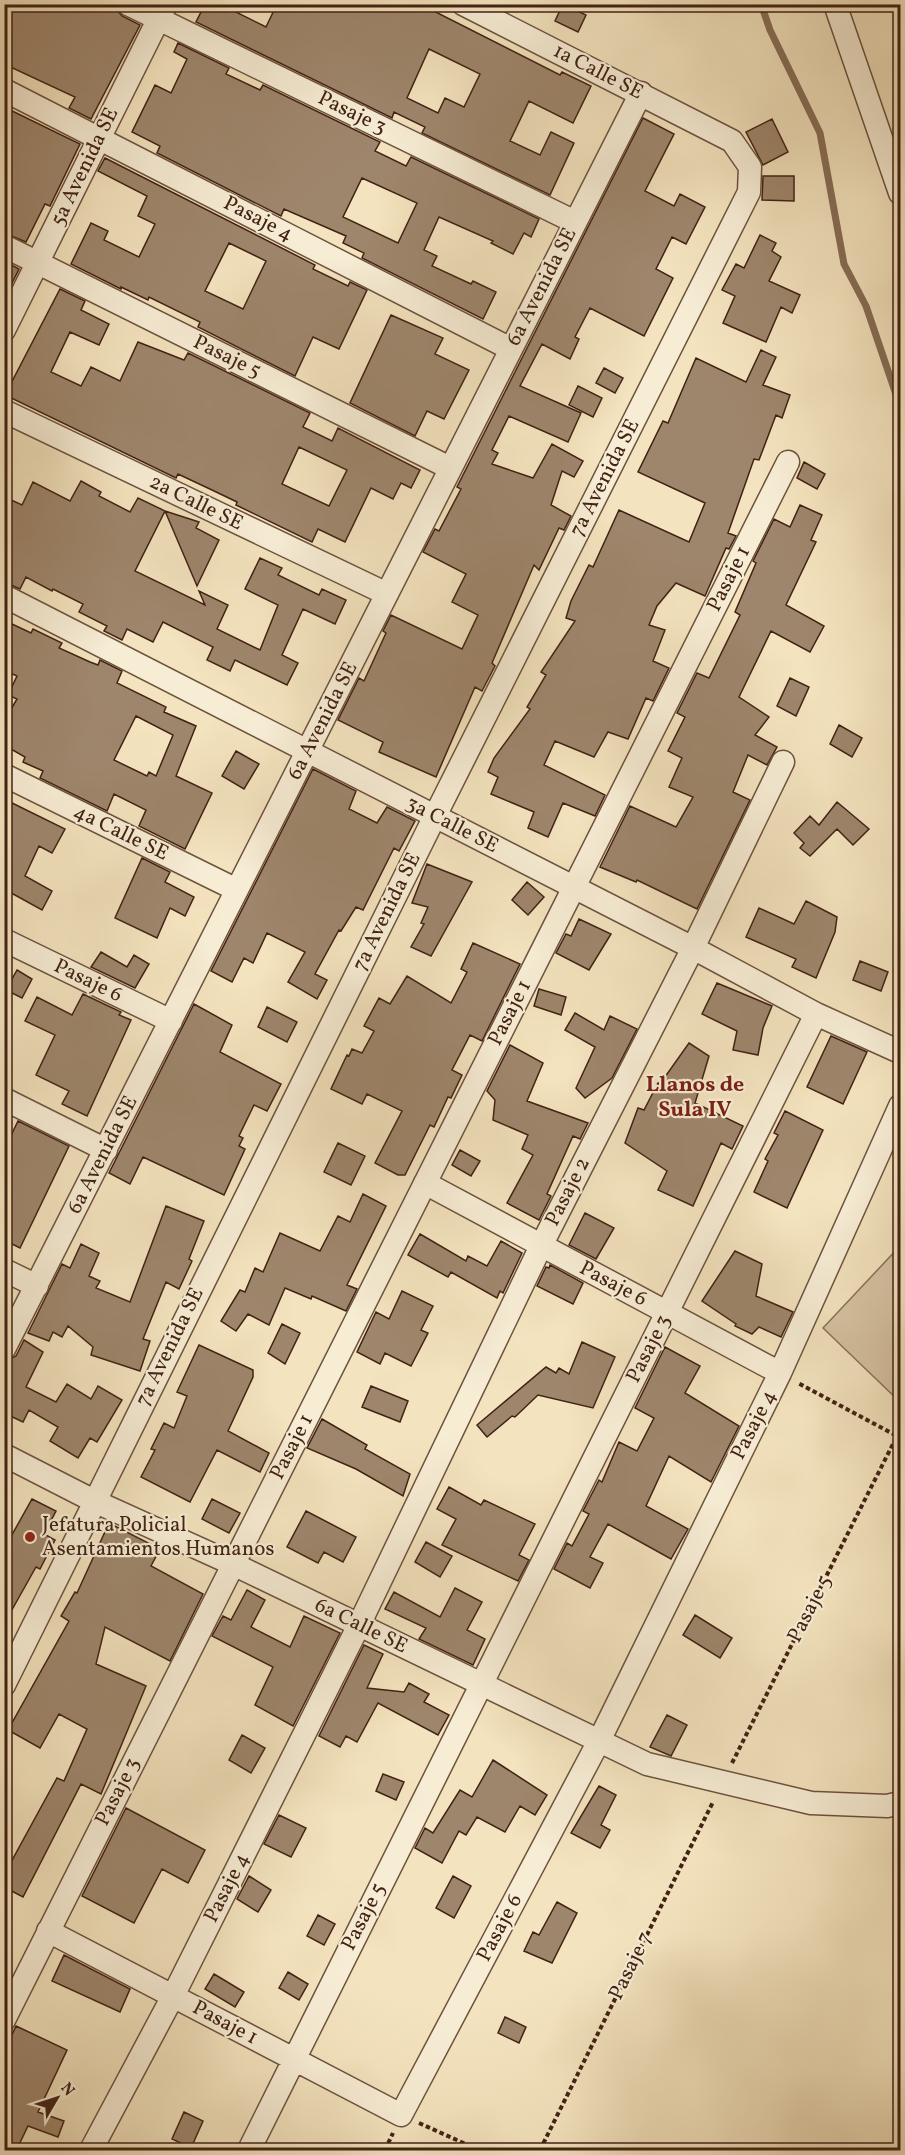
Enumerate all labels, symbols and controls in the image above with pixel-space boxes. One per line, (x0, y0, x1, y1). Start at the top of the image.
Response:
street label: 1a Calle SE (548, 37, 648, 107)
street label: Pasaje 3 (313, 84, 391, 142)
street label: 5a Avenida SE (44, 103, 126, 231)
street label: Pasaje 4 (218, 189, 298, 249)
street label: 6a Avenida SE (500, 223, 584, 351)
street label: Pasaje 5 (188, 328, 266, 386)
street label: 7a Avenida SE (563, 414, 647, 542)
street label: 2a Calle SE (144, 468, 248, 538)
street label: Pasaje 1 (700, 541, 758, 617)
street label: 6a Avenida SE (281, 657, 365, 785)
street label: 3a Calle SE (401, 789, 503, 861)
street label: 4a Calle SE (69, 798, 173, 868)
street label: 7a Avenida SE (346, 848, 428, 976)
street label: Pasaje 6 (49, 952, 127, 1010)
street label: Pasaje 1 (481, 975, 539, 1051)
district label: Llanos de Sula IV (646, 1070, 744, 1126)
street label: 6a Avenida SE (61, 1091, 145, 1219)
street label: Pasaje 2 (538, 1153, 598, 1231)
street label: Pasaje 6 (574, 1254, 652, 1314)
street label: 7a Avenida SE (129, 1283, 211, 1411)
street label: Pasaje 3 (620, 1310, 678, 1388)
street label: Pasaje 4 (724, 1385, 784, 1465)
street label: Pasaje 1 (263, 1409, 321, 1485)
place label: Jefatura Policial Asentamientos Humanos (42, 1511, 274, 1564)
marker: Jefatura Policial Asentamientos Humanos (23, 1530, 37, 1544)
street label: Pasaje 5 (781, 1570, 839, 1648)
street label: 6a Calle SE (310, 1591, 412, 1661)
street label: Pasaje 3 (89, 1753, 147, 1831)
street label: Pasaje 4 (197, 1848, 257, 1928)
street label: Pasaje 5 (335, 1878, 393, 1956)
street label: Pasaje 6 (470, 1889, 530, 1967)
street label: Pasaje 7 (602, 1927, 660, 2005)
street label: Pasaje 1 (187, 1994, 263, 2052)
north arrow (27, 2068, 87, 2128)
text: N (55, 2078, 80, 2102)

